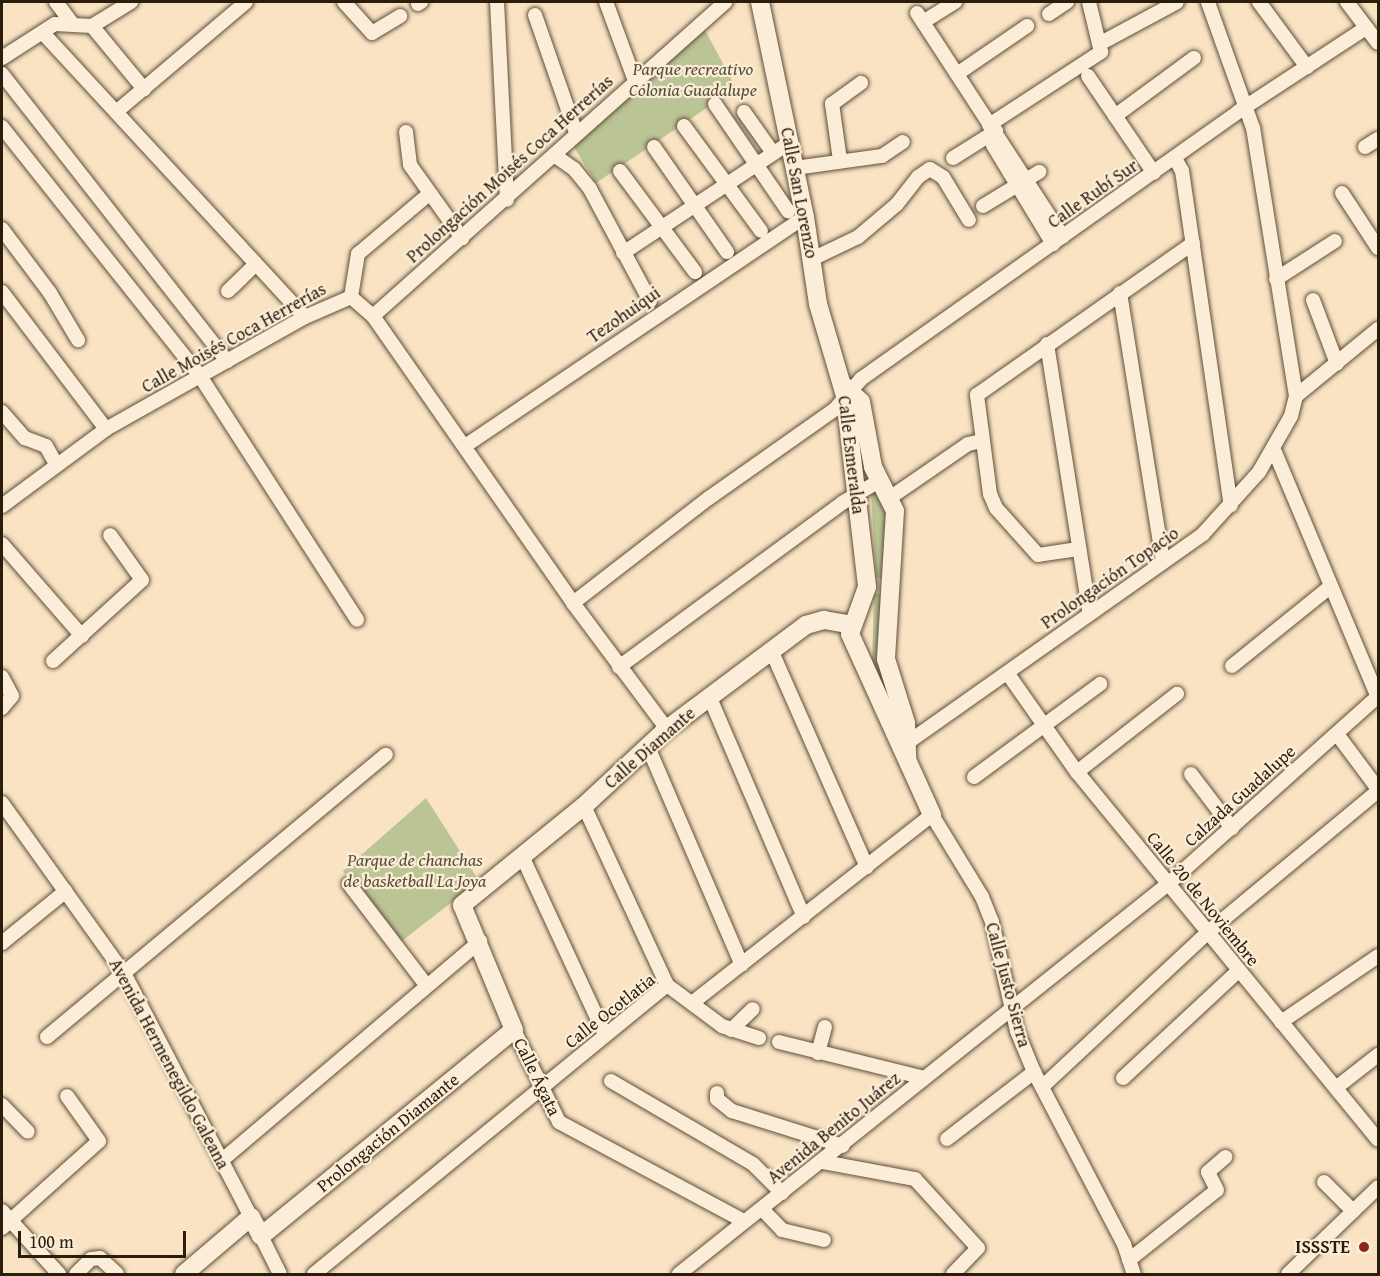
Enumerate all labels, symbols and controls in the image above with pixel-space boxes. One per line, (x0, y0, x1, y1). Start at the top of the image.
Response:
park label: Parque recreativo Colonia Guadalupe (629, 59, 757, 101)
street label: Prolongación Moisés Coca Herrerías (402, 70, 618, 268)
street label: Calle San Lorenzo (776, 126, 822, 260)
street label: Calle Rubí Sur (1044, 155, 1142, 233)
street label: Calle Moisés Coca Herrerías (138, 278, 330, 398)
street label: Tezohuiqui (583, 282, 665, 348)
street label: Calle Esmeralda (833, 395, 869, 515)
street label: Prolongación Topacio (1037, 522, 1183, 634)
street label: Calle Diamante (600, 703, 700, 793)
street label: Calzada Guadalupe (1180, 741, 1300, 851)
street label: Calle 20 de Noviembre (1142, 827, 1264, 971)
park label: Parque de chanchas de basketball La Joya (344, 850, 486, 892)
street label: Calle Justo Sierra (981, 920, 1035, 1050)
street label: Avenida Hermenegildo Galeana (104, 955, 234, 1173)
street label: Calle Ocotlatia (561, 969, 659, 1053)
street label: Calle Ágata (509, 1034, 565, 1120)
street label: Avenida Benito Juárez (763, 1068, 905, 1188)
street label: Prolongación Diamante (313, 1069, 463, 1197)
scale bar (21, 1219, 189, 1257)
text: 100 m (29, 1228, 74, 1255)
place label: ISSSTE (1295, 1236, 1350, 1258)
marker: ISSSTE (1355, 1238, 1373, 1256)

